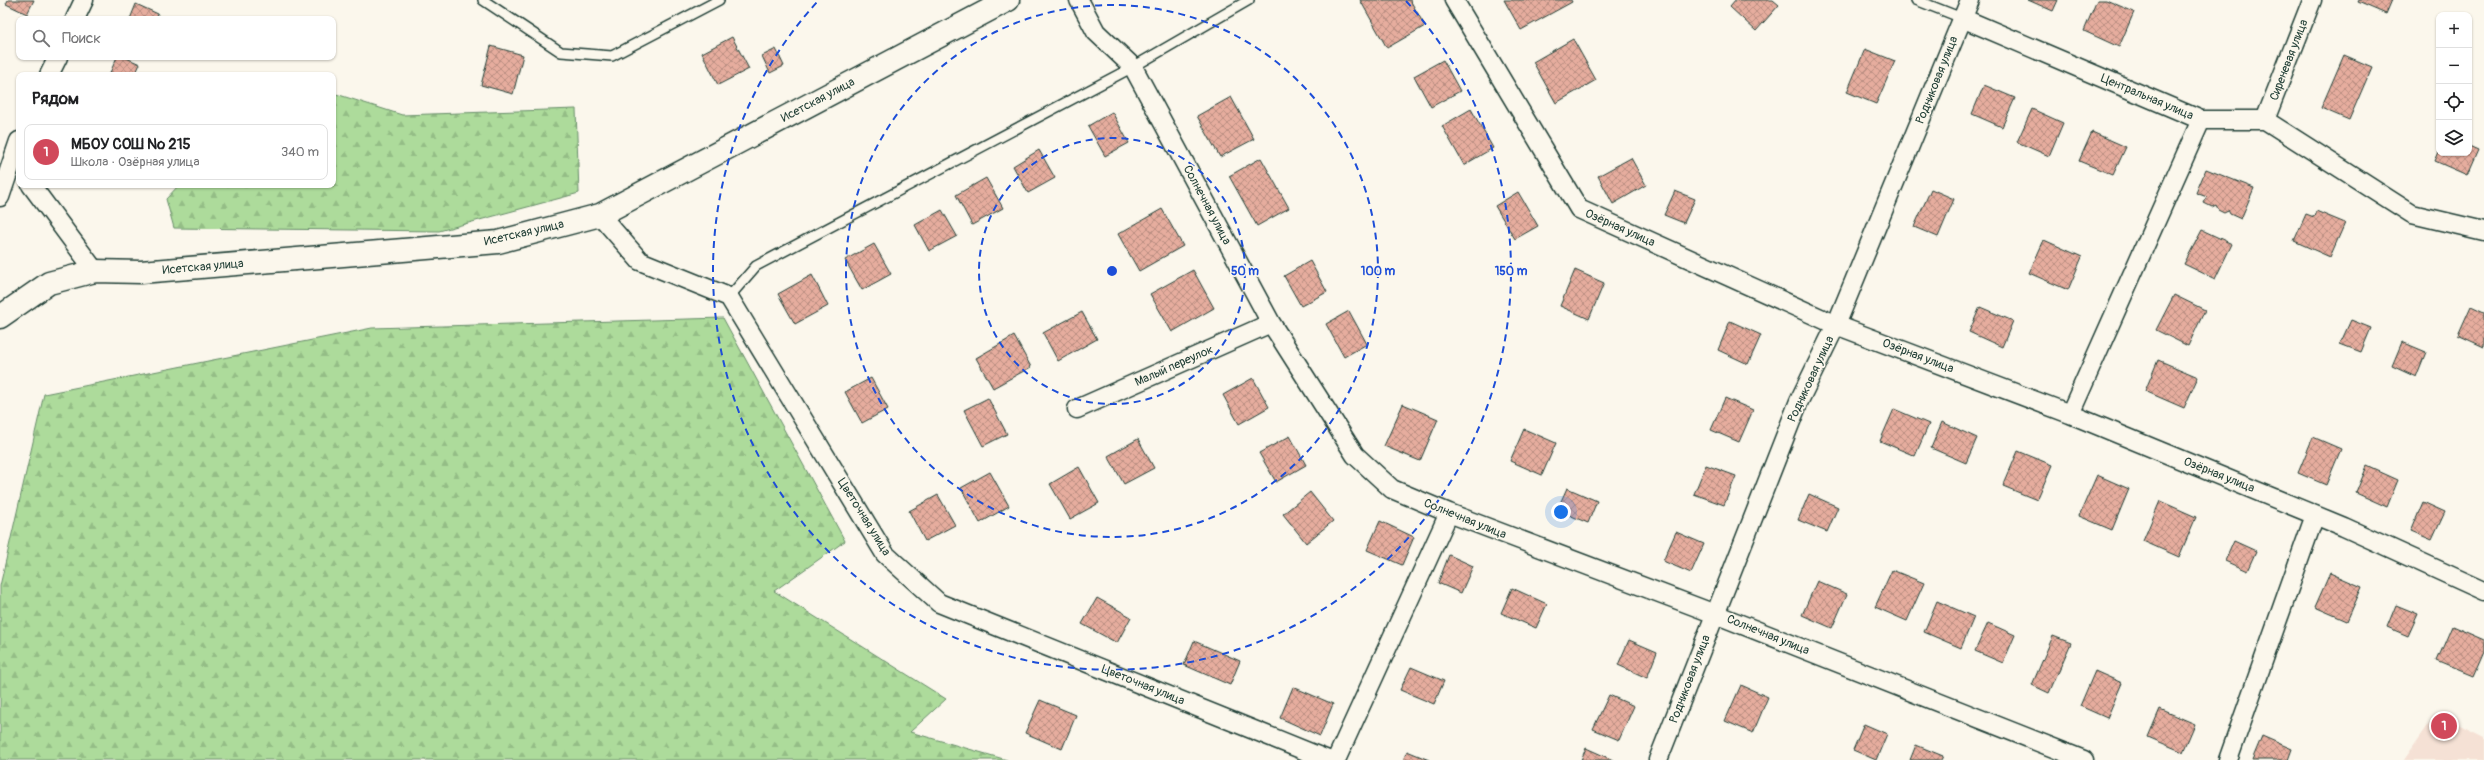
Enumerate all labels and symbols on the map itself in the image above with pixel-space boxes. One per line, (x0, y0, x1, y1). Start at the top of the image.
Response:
street label: Сиреневая улица (2267, 17, 2312, 103)
street label: Родниковая улица (1913, 34, 1962, 126)
street label: Центральная улица (2098, 71, 2196, 123)
street label: Исетская улица (779, 74, 858, 126)
street label: Солнечная улица (1180, 163, 1234, 248)
street label: Озёрная улица (1583, 206, 1658, 250)
street label: Исетская улица (483, 216, 566, 249)
street label: Исетская улица (162, 256, 245, 278)
centre of rings (1105, 264, 1119, 278)
text: 50 m (1231, 264, 1259, 279)
text: 100 m (1361, 264, 1396, 279)
text: 150 m (1495, 264, 1528, 279)
street label: Родниковая улица (1785, 333, 1838, 424)
street label: Озёрная улица (1880, 336, 1956, 377)
street label: Малый переулок (1132, 342, 1216, 390)
street label: Озёрная улица (2181, 454, 2257, 496)
street label: Цветочная улица (834, 475, 894, 559)
street label: Солнечная улица (1421, 496, 1509, 543)
your location (1551, 502, 1571, 522)
street label: Солнечная улица (1724, 612, 1812, 659)
street label: Родниковая улица (1666, 632, 1714, 725)
street label: Цветочная улица (1099, 661, 1187, 709)
pin: 1 (2431, 711, 2457, 741)

